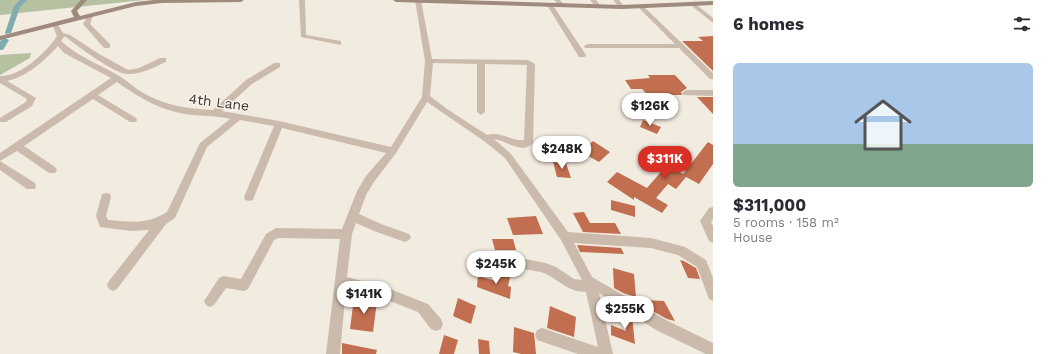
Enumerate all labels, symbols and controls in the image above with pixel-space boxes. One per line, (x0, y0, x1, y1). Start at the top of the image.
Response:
icon: filters (1011, 13, 1033, 35)
text: 6 homes (733, 14, 804, 34)
icon: home (847, 89, 919, 161)
street label: 4th Lane (188, 90, 250, 114)
pin: $126K (622, 93, 678, 127)
text: $126K (631, 98, 669, 113)
pin: $248K (534, 136, 590, 170)
text: $248K (541, 141, 583, 156)
pin: $311K (637, 146, 693, 180)
text: $311K (647, 151, 683, 166)
text: $311,000 (733, 195, 806, 215)
text: 5 rooms · 158 m² (733, 215, 839, 230)
text: House (733, 230, 773, 245)
pin: $245K (468, 251, 524, 285)
text: $245K (476, 256, 516, 271)
pin: $141K (336, 281, 392, 315)
text: $141K (346, 286, 382, 301)
pin: $255K (597, 296, 653, 330)
text: $255K (605, 301, 645, 316)

